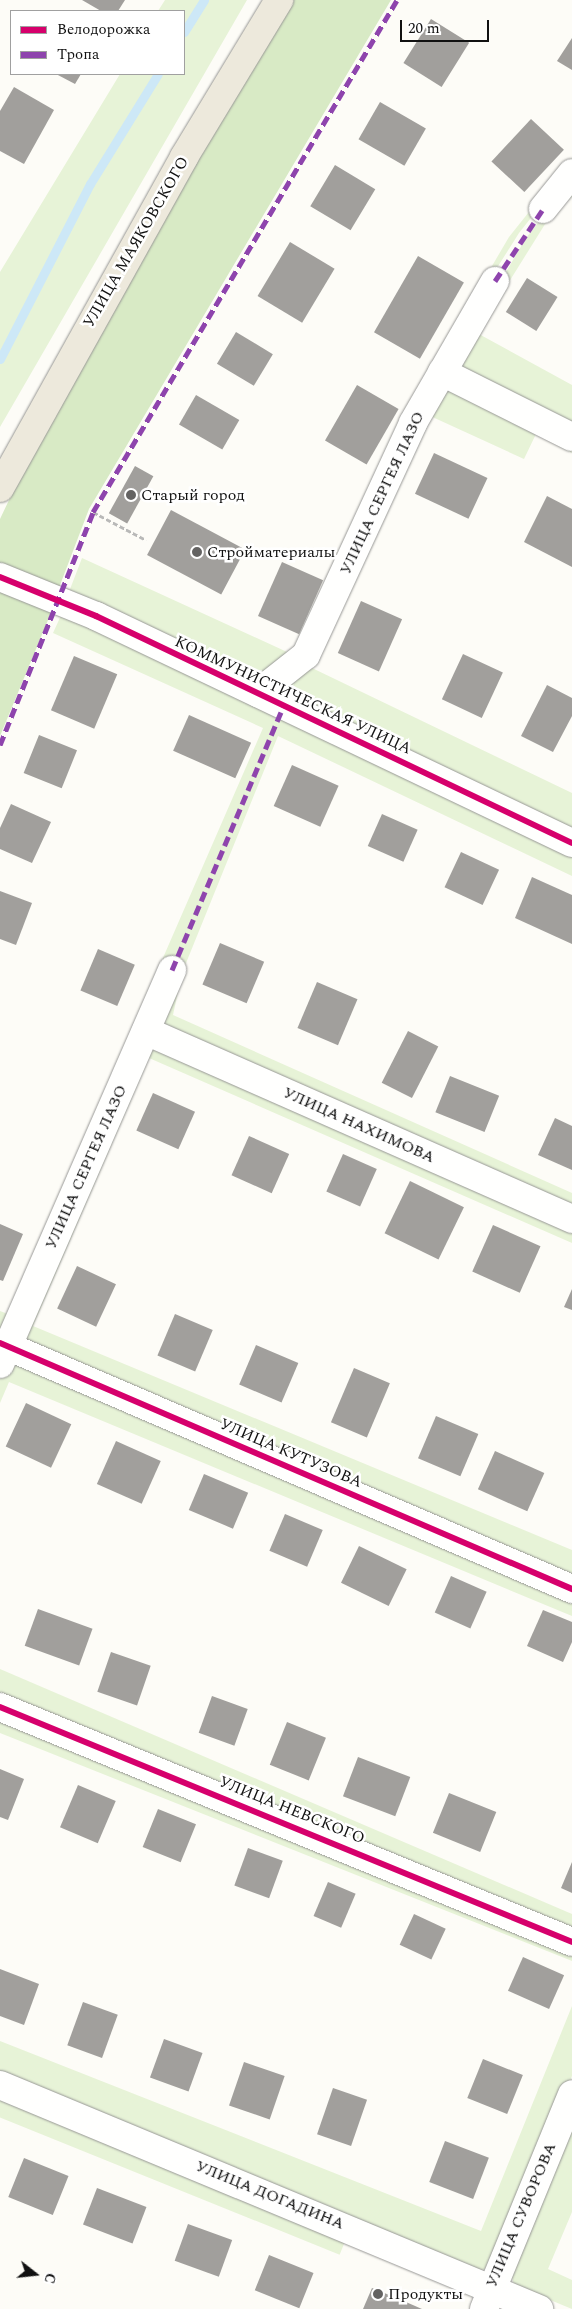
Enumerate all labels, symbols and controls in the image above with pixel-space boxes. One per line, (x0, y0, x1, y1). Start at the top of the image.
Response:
legend (10, 10, 185, 75)
scale bar (402, 10, 491, 42)
text: 20 m (408, 17, 440, 40)
text: Велодорожка (57, 18, 150, 41)
text: Тропа (57, 43, 99, 66)
street label: УЛИЦА МАЯКОВСКОГО (79, 153, 193, 331)
street label: УЛИЦА СЕРГЕЯ ЛАЗО (336, 408, 428, 578)
place label: Старый город (141, 485, 245, 505)
marker: Старый город (125, 489, 137, 501)
place label: Стройматериалы (207, 542, 335, 562)
marker: Стройматериалы (191, 546, 203, 558)
street label: КОММУНИСТИЧЕСКАЯ УЛИЦА (172, 632, 414, 758)
street label: УЛИЦА СЕРГЕЯ ЛАЗО (41, 1082, 131, 1252)
street label: УЛИЦА НАХИМОВА (280, 1083, 438, 1167)
street label: УЛИЦА КУТУЗОВА (217, 1414, 365, 1492)
street label: УЛИЦА НЕВСКОГО (216, 1772, 368, 1848)
street label: УЛИЦА СУВОРОВА (482, 2140, 560, 2290)
street label: УЛИЦА ДОГАДИНА (193, 2156, 347, 2234)
north arrow (10, 2249, 60, 2299)
text: С (38, 2271, 61, 2286)
place label: Продукты (388, 2284, 463, 2304)
marker: Продукты (372, 2288, 384, 2300)

